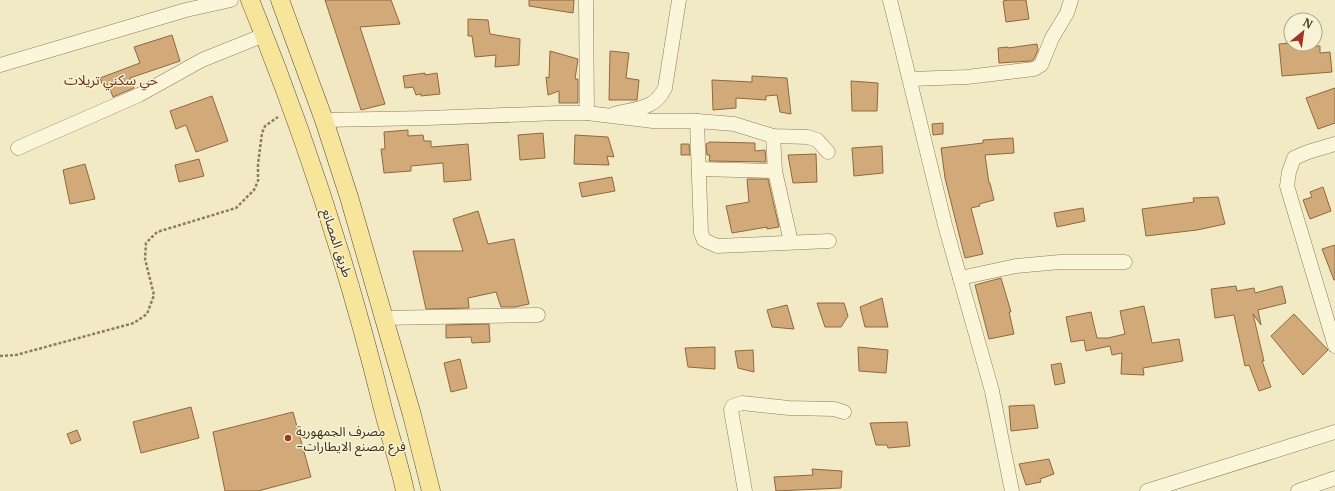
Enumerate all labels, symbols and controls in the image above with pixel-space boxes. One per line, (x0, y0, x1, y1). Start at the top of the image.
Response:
north arrow (1283, 12, 1323, 52)
text: N (1301, 15, 1315, 32)
district label: حي سكني تريلات (64, 71, 158, 91)
street label: طريق المصانع (316, 206, 356, 280)
place label: مصرف الجمهورية -فرع مصنع الايطارات (296, 423, 406, 457)
marker: مصرف الجمهورية -فرع مصنع الايطارات (283, 433, 293, 443)

